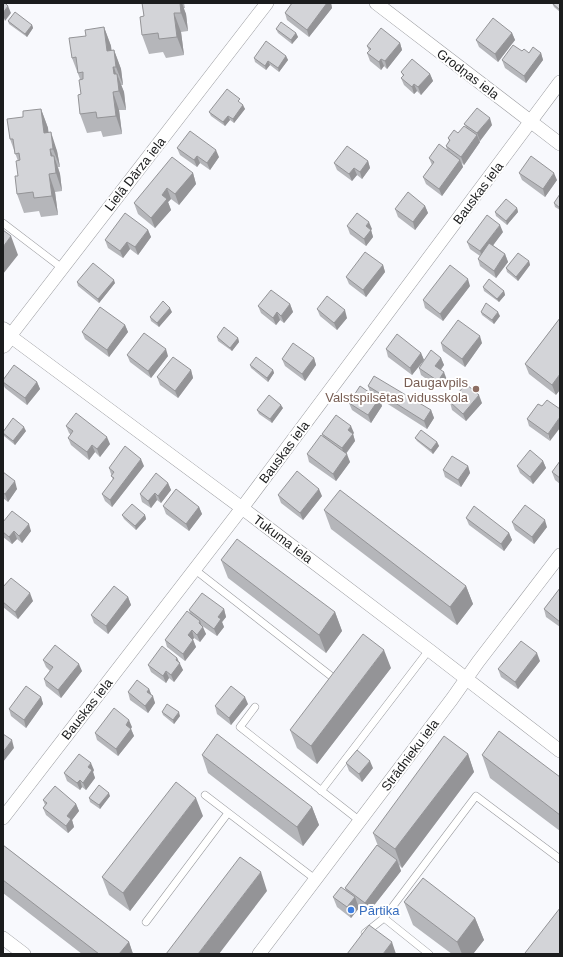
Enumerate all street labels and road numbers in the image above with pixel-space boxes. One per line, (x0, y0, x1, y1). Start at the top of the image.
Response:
street label: Grodņas iela (434, 46, 503, 103)
street label: Lielā Dārza iela (102, 133, 169, 214)
street label: Bauskas iela (450, 158, 507, 227)
street label: Bauskas iela (256, 417, 313, 486)
street label: Tukuma iela (250, 512, 316, 567)
street label: Bauskas iela (58, 675, 116, 743)
street label: Strādnieku iela (378, 716, 442, 794)

